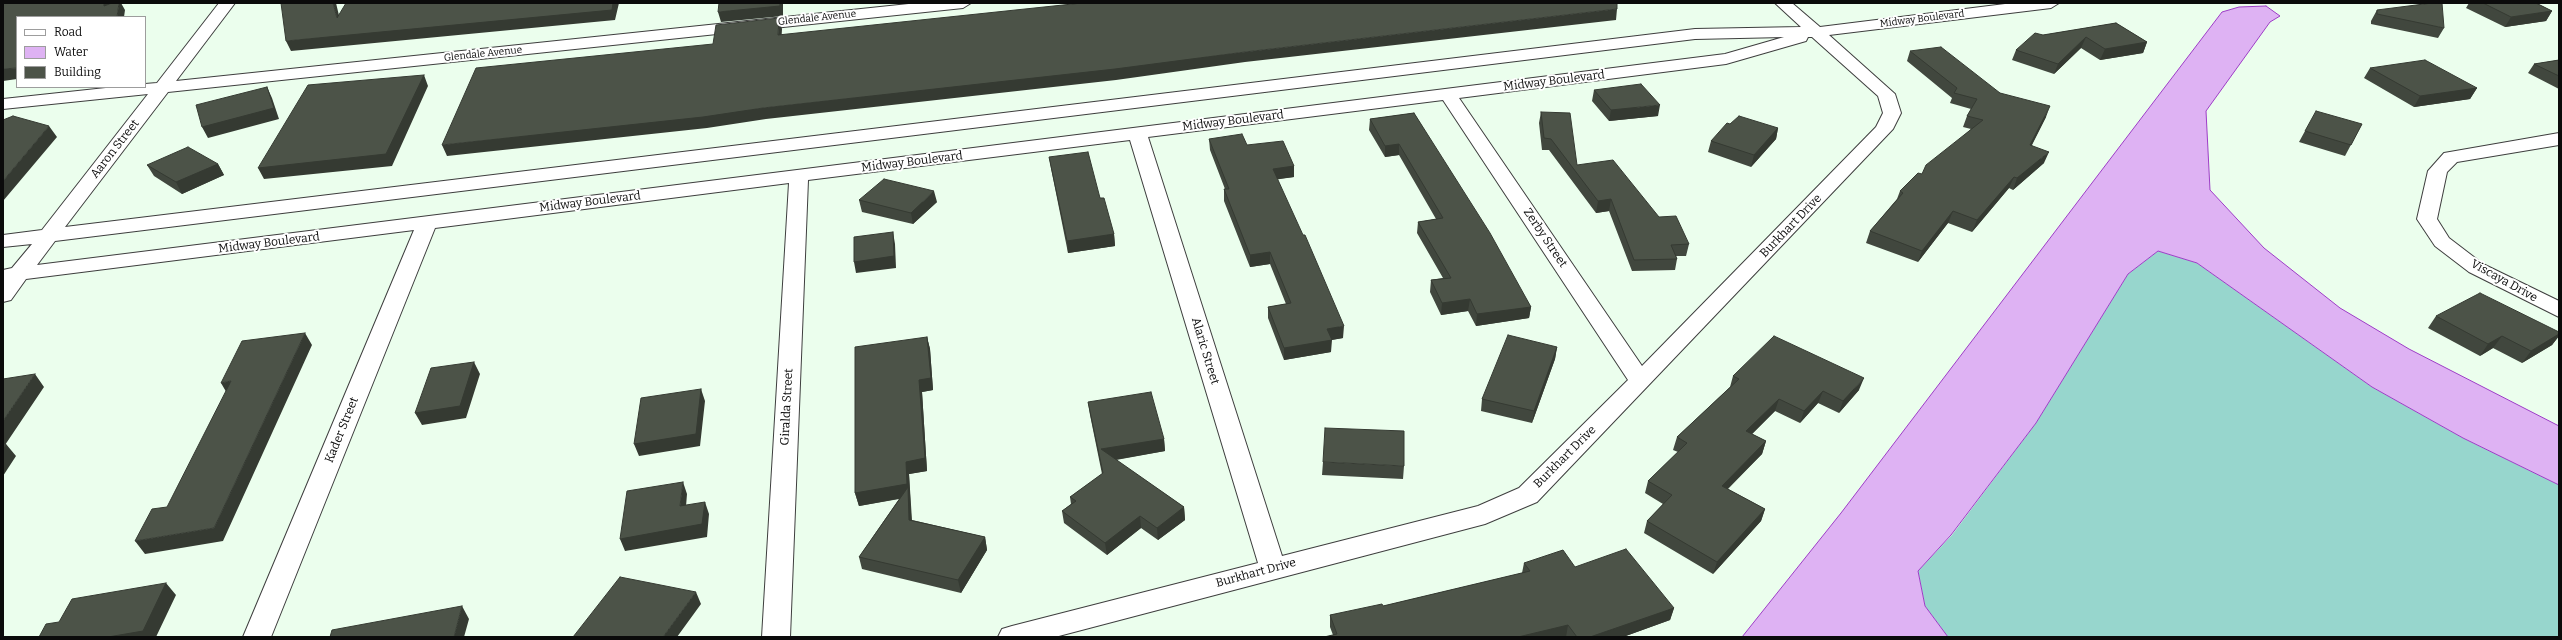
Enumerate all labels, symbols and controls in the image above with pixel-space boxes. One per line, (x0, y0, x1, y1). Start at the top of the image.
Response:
street label: Glendale Avenue (777, 8, 857, 28)
street label: Midway Boulevard (1879, 8, 1965, 30)
legend (16, 16, 146, 88)
text: Road (54, 25, 82, 39)
street label: Glendale Avenue (443, 44, 523, 64)
text: Water (54, 45, 88, 59)
text: Building (54, 65, 101, 79)
street label: Midway Boulevard (1503, 68, 1605, 94)
street label: Midway Boulevard (1182, 108, 1284, 134)
street label: Aaron Street (88, 117, 142, 181)
street label: Midway Boulevard (861, 149, 963, 175)
street label: Midway Boulevard (539, 189, 641, 215)
street label: Burkhart Drive (1757, 191, 1825, 261)
street label: Zerby Street (1520, 206, 1570, 270)
street label: Midway Boulevard (218, 230, 320, 256)
street label: Viscaya Drive (2468, 257, 2540, 305)
street label: Alaric Street (1188, 316, 1222, 386)
street label: Giralda Street (778, 368, 796, 446)
street label: Kader Street (322, 395, 362, 465)
street label: Burkhart Drive (1531, 423, 1599, 491)
street label: Burkhart Drive (1214, 555, 1298, 591)

